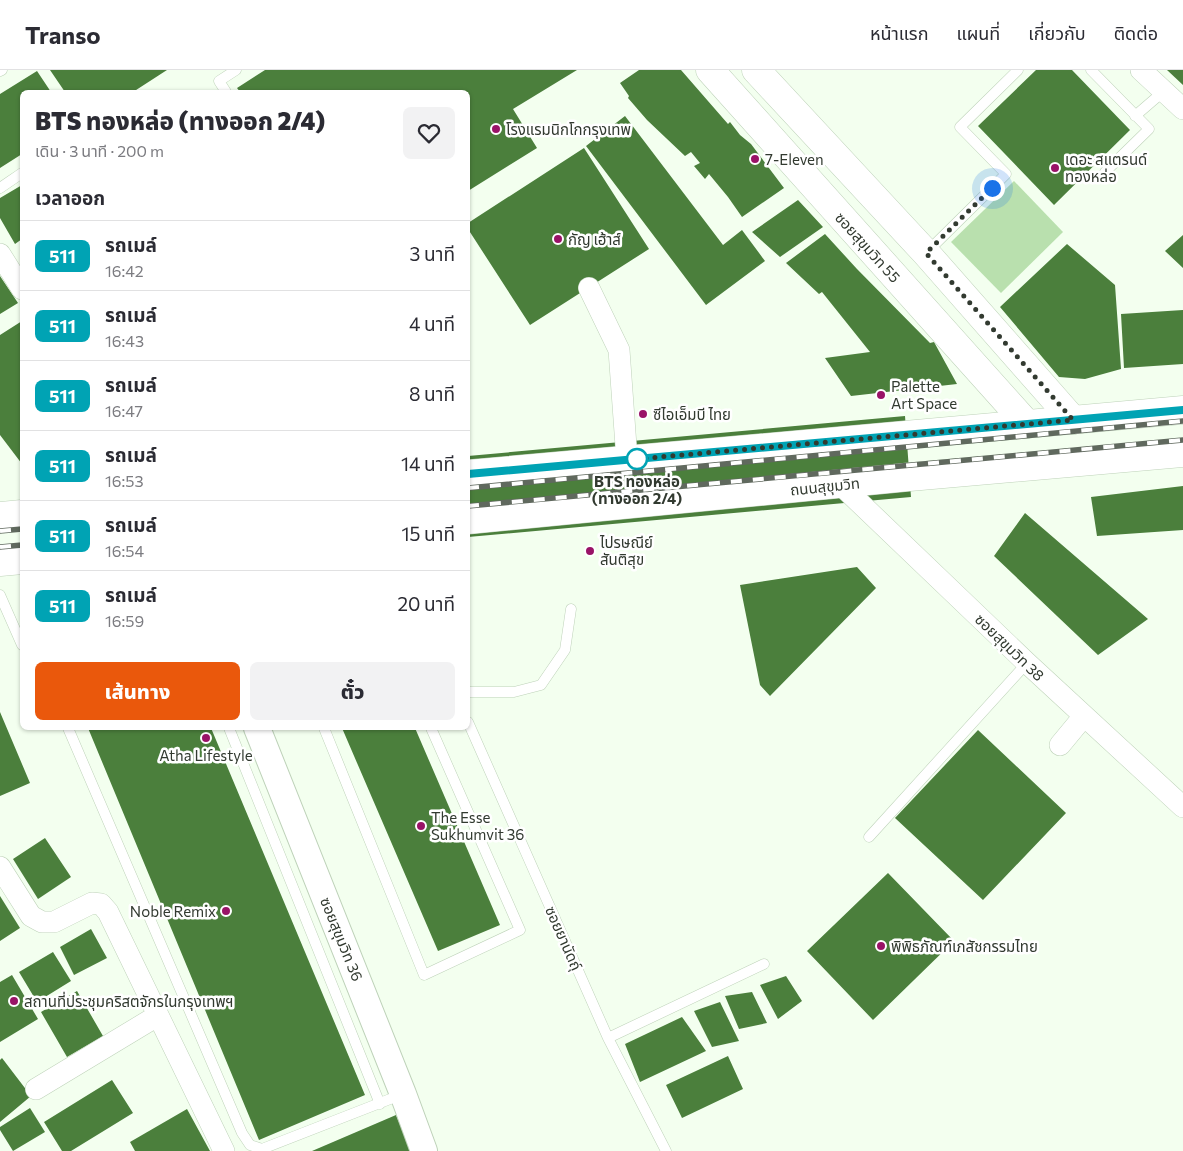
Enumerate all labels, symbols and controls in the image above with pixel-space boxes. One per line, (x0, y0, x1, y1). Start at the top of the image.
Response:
text: Transo (25, 20, 101, 49)
text: หน้าแรก (870, 22, 928, 44)
text: แผนที่ (956, 22, 1000, 44)
text: เกี่ยวกับ (1028, 22, 1086, 44)
text: ติดต่อ (1114, 22, 1158, 44)
text: BTS ทองหล่อ (ทางออก 2/4) (35, 106, 325, 135)
button: heart (403, 107, 455, 159)
place label: โรงแรมนิกโกกรุงเทพ (506, 120, 631, 139)
marker: โรงแรมนิกโกกรุงเทพ (490, 123, 502, 135)
text: เดิน · 3 นาที · 200 m (35, 141, 164, 160)
place label: 7-Eleven (765, 150, 824, 168)
place label: เดอะ สแตรนด์ ทองหล่อ (1065, 150, 1147, 185)
marker: 7-Eleven (749, 153, 761, 165)
marker: เดอะ สแตรนด์ ทองหล่อ (1049, 162, 1061, 174)
your location (980, 176, 1005, 201)
text: เวลาออก (35, 186, 105, 209)
street label: ซอยสุขุมวิท 55 (831, 208, 904, 287)
place label: กัญ เฮ้าส์ (568, 230, 621, 248)
text: รถเมล์ (105, 233, 157, 256)
marker: กัญ เฮ้าส์ (552, 233, 564, 245)
text: 3 นาที (410, 242, 455, 265)
text: 511 (49, 245, 76, 267)
text: 16:42 (105, 261, 144, 280)
text: รถเมล์ (105, 303, 157, 326)
text: 4 นาที (409, 312, 455, 335)
text: 511 (49, 315, 76, 337)
text: 16:43 (105, 331, 144, 350)
text: รถเมล์ (105, 373, 157, 396)
place label: Palette Art Space (891, 377, 957, 412)
text: 8 นาที (409, 382, 455, 405)
text: 511 (49, 385, 76, 407)
marker: Palette Art Space (875, 389, 887, 401)
text: 16:47 (105, 401, 143, 420)
place label: ซีไอเอ็มบี ไทย (653, 405, 731, 423)
marker: ซีไอเอ็มบี ไทย (637, 408, 649, 420)
text: รถเมล์ (105, 443, 157, 466)
marker: BTS ทองหล่อ (ทางออก 2/4) (626, 448, 648, 470)
text: 14 นาที (401, 452, 455, 475)
text: 511 (49, 455, 76, 477)
text: 16:53 (105, 471, 144, 490)
place label: BTS ทองหล่อ (ทางออก 2/4) (592, 472, 682, 507)
street label: ถนนสุขุมวิท (789, 473, 861, 500)
text: รถเมล์ (105, 513, 157, 536)
text: 15 นาที (401, 522, 455, 545)
text: 511 (49, 525, 76, 547)
place label: ไปรษณีย์ สันติสุข (599, 533, 653, 569)
text: 16:54 (105, 541, 144, 560)
marker: ไปรษณีย์ สันติสุข (584, 545, 596, 557)
text: รถเมล์ (105, 583, 157, 606)
text: 20 นาที (398, 592, 455, 615)
text: 511 (49, 595, 76, 617)
street label: ซอยสุขุมวิท 38 (971, 610, 1048, 685)
text: 16:59 (105, 611, 144, 630)
button: เส้นทาง (35, 662, 240, 720)
button: ตั๋ว (250, 662, 455, 720)
marker: Atha Lifestyle (200, 732, 212, 744)
place label: Atha Lifestyle (159, 746, 253, 764)
place label: The Esse Sukhumvit 36 (431, 808, 524, 843)
marker: The Esse Sukhumvit 36 (415, 820, 427, 832)
street label: ซอยสุขุมวิท 36 (316, 894, 367, 984)
place label: Noble Remix (130, 902, 216, 920)
street label: ซอยยานัดถุ์ (541, 903, 586, 973)
marker: Noble Remix (220, 905, 232, 917)
place label: พิพิธภัณฑ์เภสัชกรรมไทย (891, 937, 1038, 955)
marker: พิพิธภัณฑ์เภสัชกรรมไทย (875, 940, 887, 952)
place label: สถานที่ประชุมคริสตจักรในกรุงเทพฯ (24, 991, 234, 1011)
marker: สถานที่ประชุมคริสตจักรในกรุงเทพฯ (8, 995, 20, 1007)

